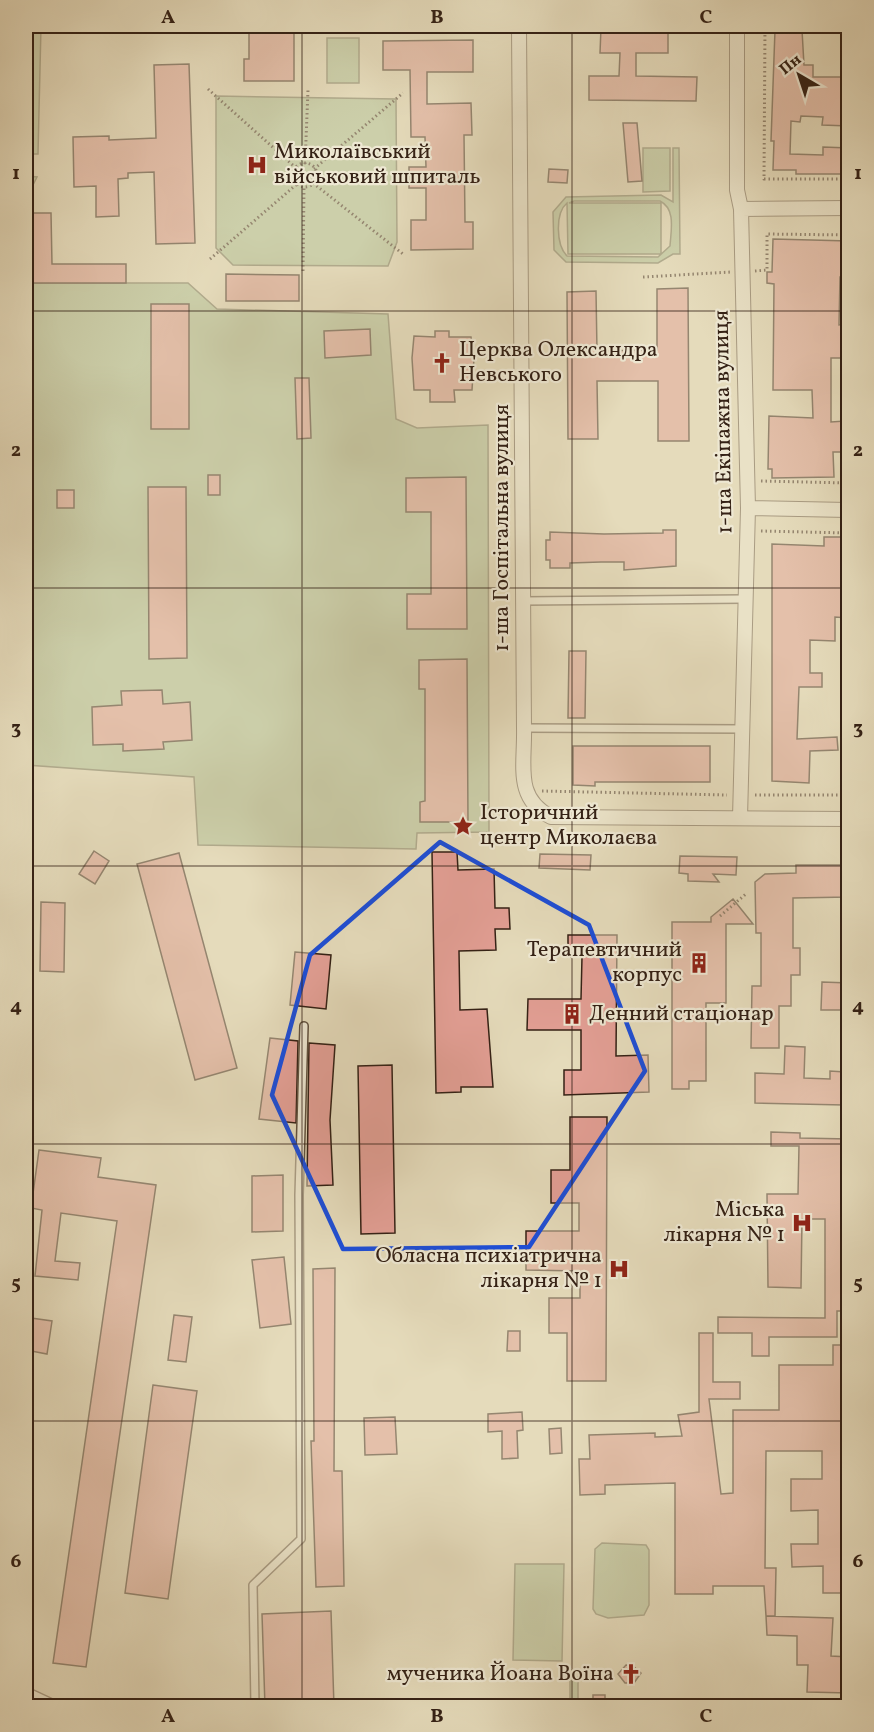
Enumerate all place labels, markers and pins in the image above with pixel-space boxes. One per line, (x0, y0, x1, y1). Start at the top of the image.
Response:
place label: Миколаївський військовий шпиталь (274, 137, 481, 193)
hospital icon: Миколаївський військовий шпиталь (245, 153, 269, 177)
place label: Церква Олександра Невського (459, 335, 658, 391)
church icon: Церква Олександра Невського (430, 351, 454, 375)
place label: Історичний центр Миколаєва (480, 798, 658, 854)
place icon: Історичний центр Миколаєва (451, 814, 475, 838)
place label: Терапевтичний корпус (527, 935, 682, 991)
building icon: Терапевтичний корпус (687, 951, 711, 975)
place label: Денний стаціонар (589, 999, 774, 1030)
building icon: Денний стаціонар (560, 1002, 584, 1026)
place label: Міська лікарня № 1 (664, 1195, 785, 1251)
hospital icon: Міська лікарня № 1 (790, 1211, 814, 1235)
place label: Обласна психіатрична лікарня № 1 (375, 1241, 602, 1297)
hospital icon: Обласна психіатрична лікарня № 1 (607, 1257, 631, 1281)
place label: мученика Йоана Воїна (387, 1659, 614, 1690)
church icon: мученика Йоана Воїна (619, 1662, 643, 1686)

